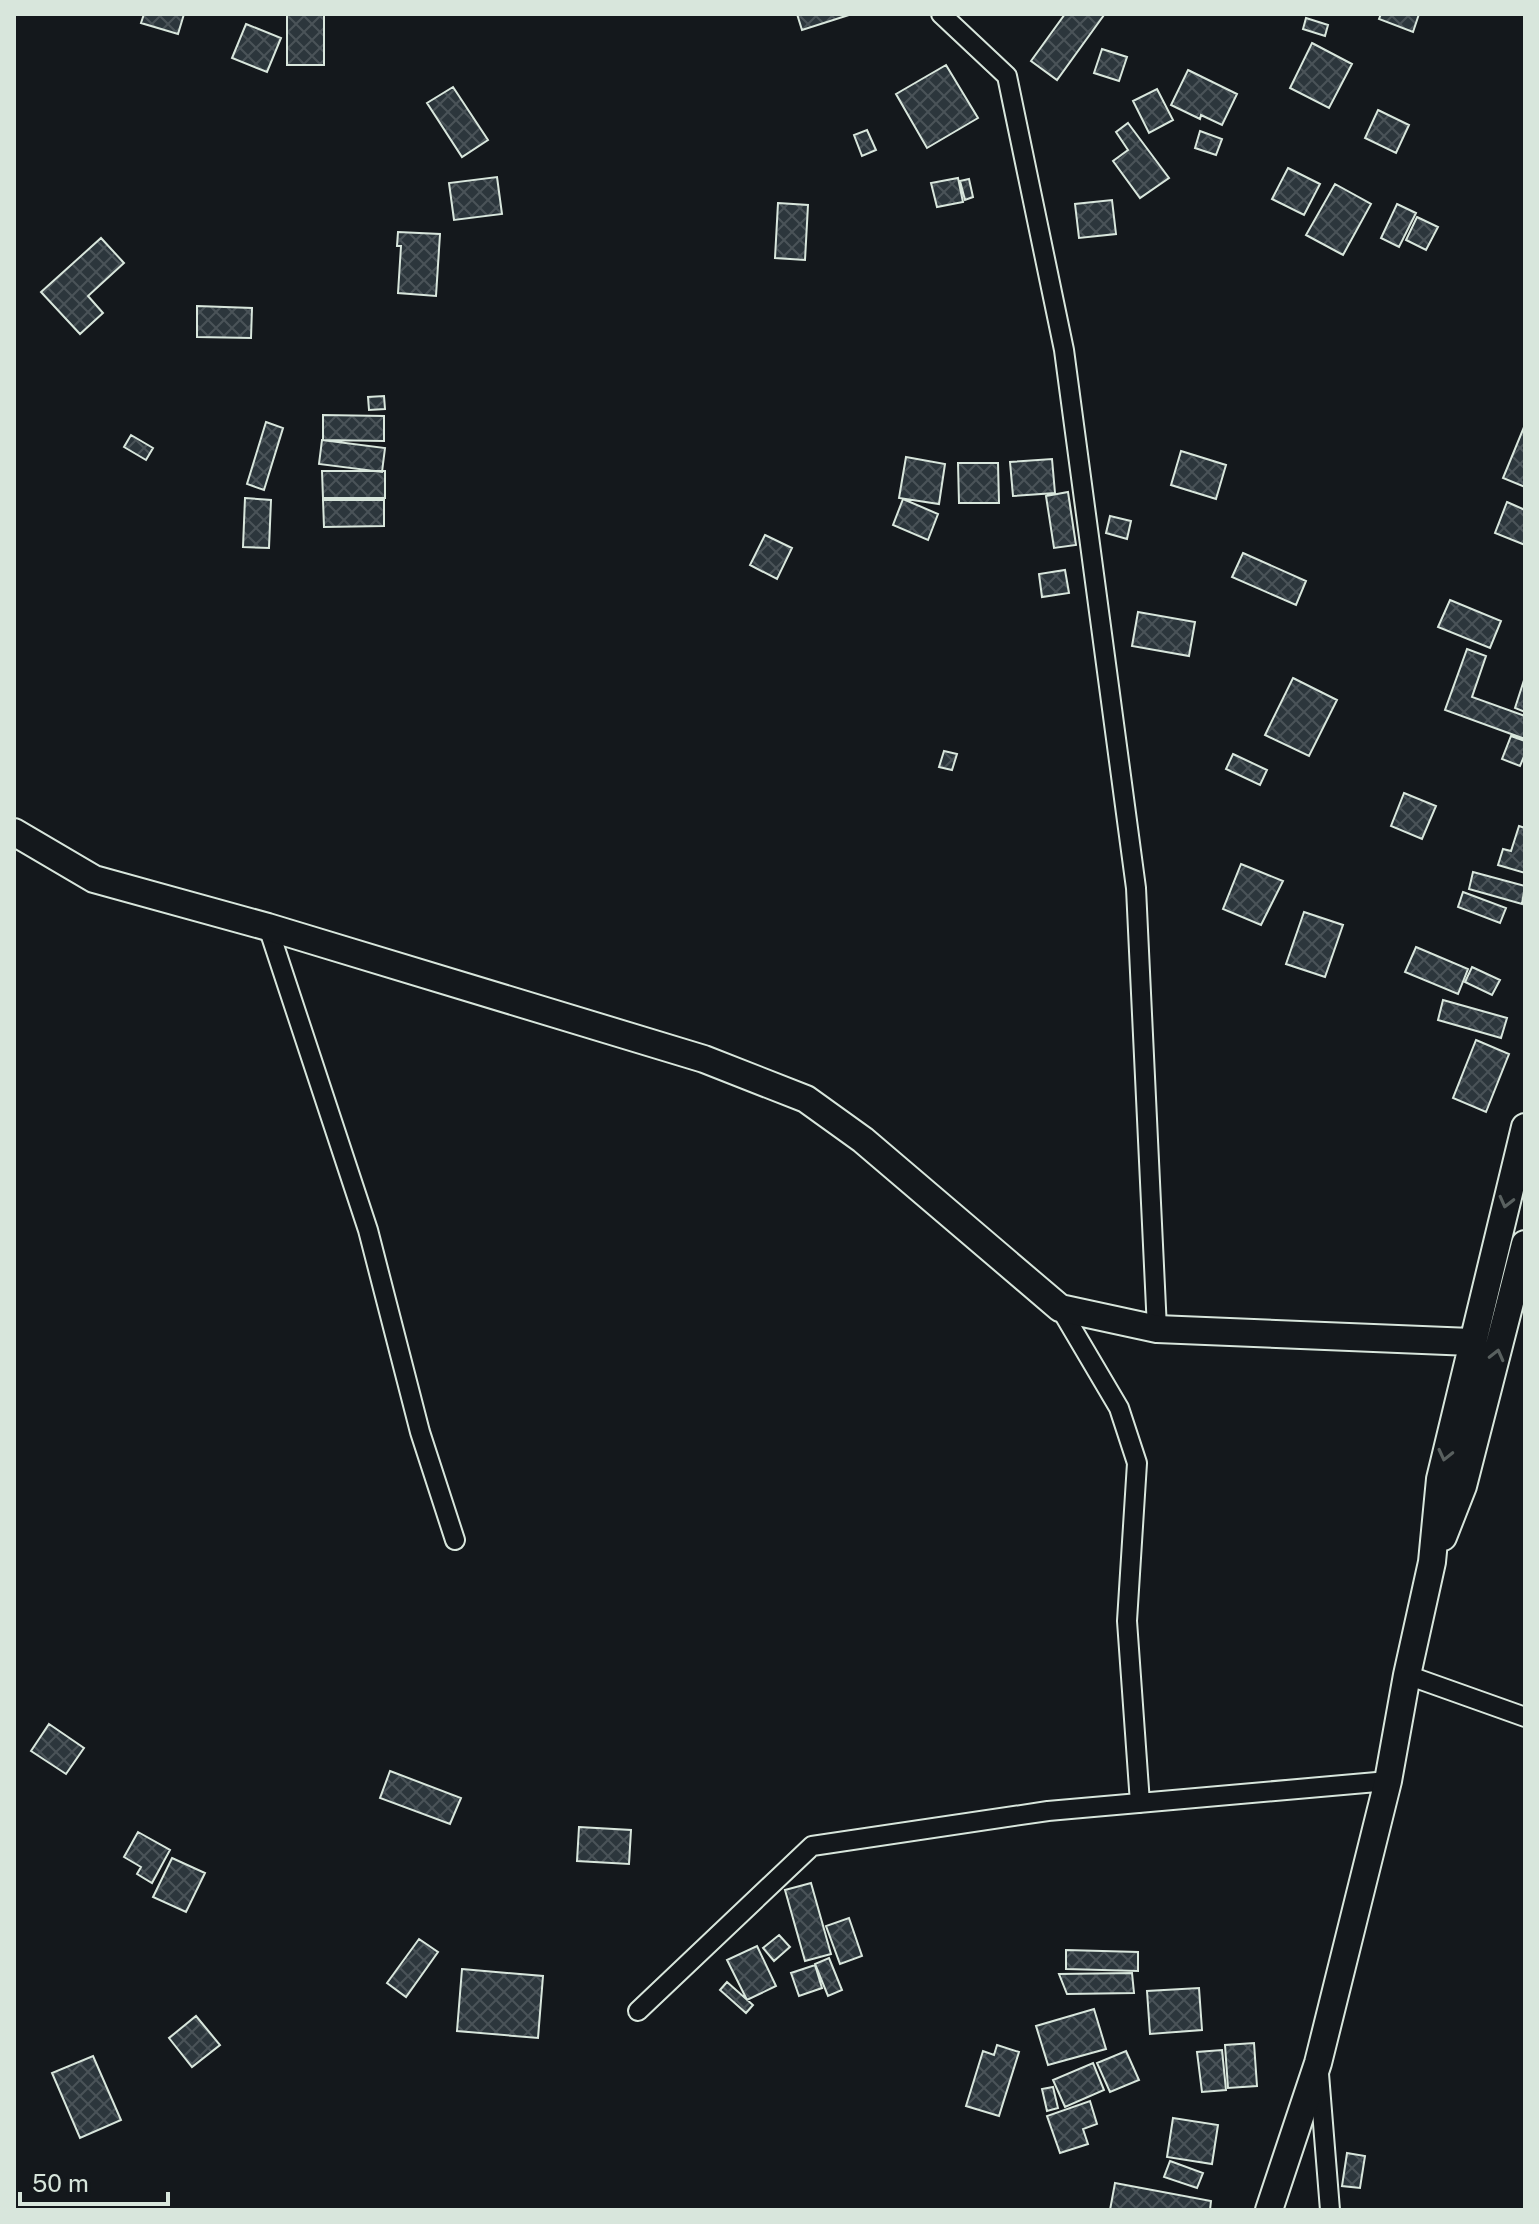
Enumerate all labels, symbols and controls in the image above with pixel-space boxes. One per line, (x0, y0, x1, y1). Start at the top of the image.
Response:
one-way arrow (1498, 1195, 1515, 1209)
one-way arrow (1487, 1348, 1504, 1362)
one-way arrow (1437, 1448, 1454, 1461)
scale bar (20, 2156, 168, 2206)
text: 50 m (32, 2169, 89, 2197)

